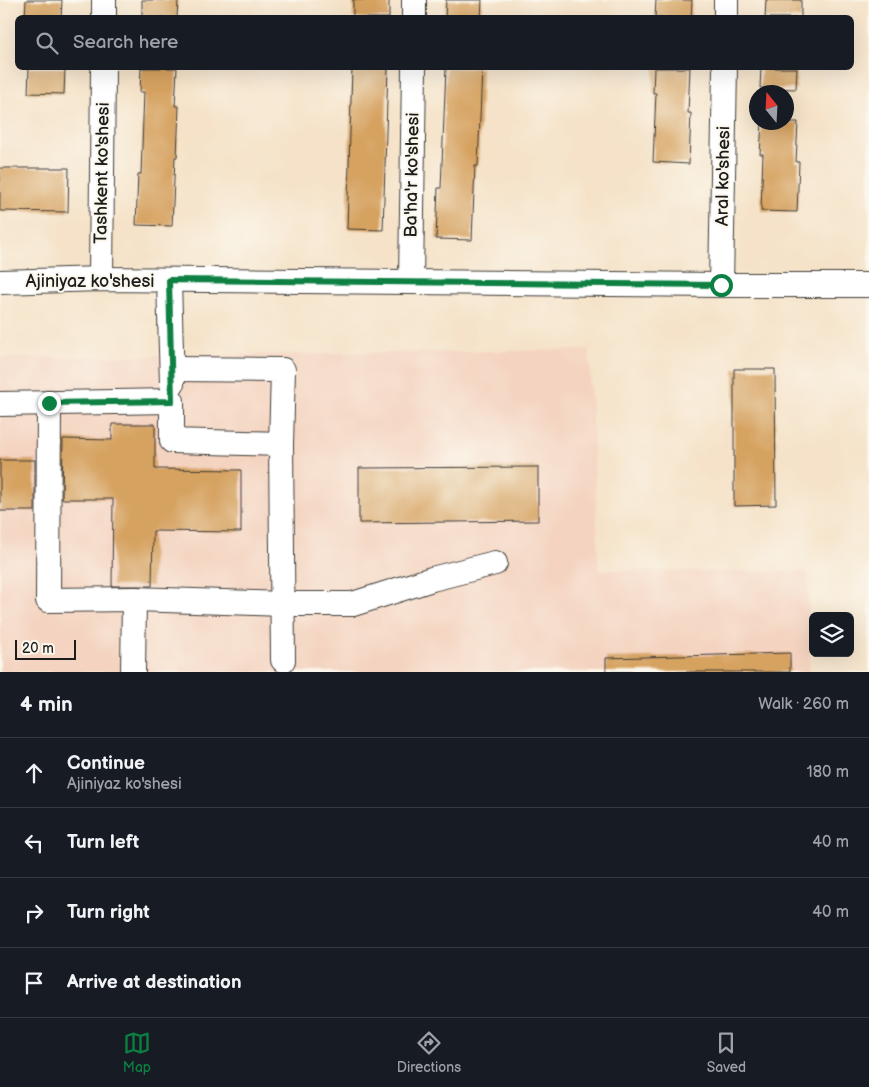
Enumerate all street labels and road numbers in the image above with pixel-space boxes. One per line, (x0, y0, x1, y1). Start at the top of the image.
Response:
street label: Tashkent ko'shesi (90, 102, 114, 244)
street label: Ba'ha'r ko'shesi (400, 112, 424, 238)
street label: Aral ko'shesi (712, 126, 734, 226)
street label: Ajiniyaz ko'shesi (25, 271, 155, 292)

